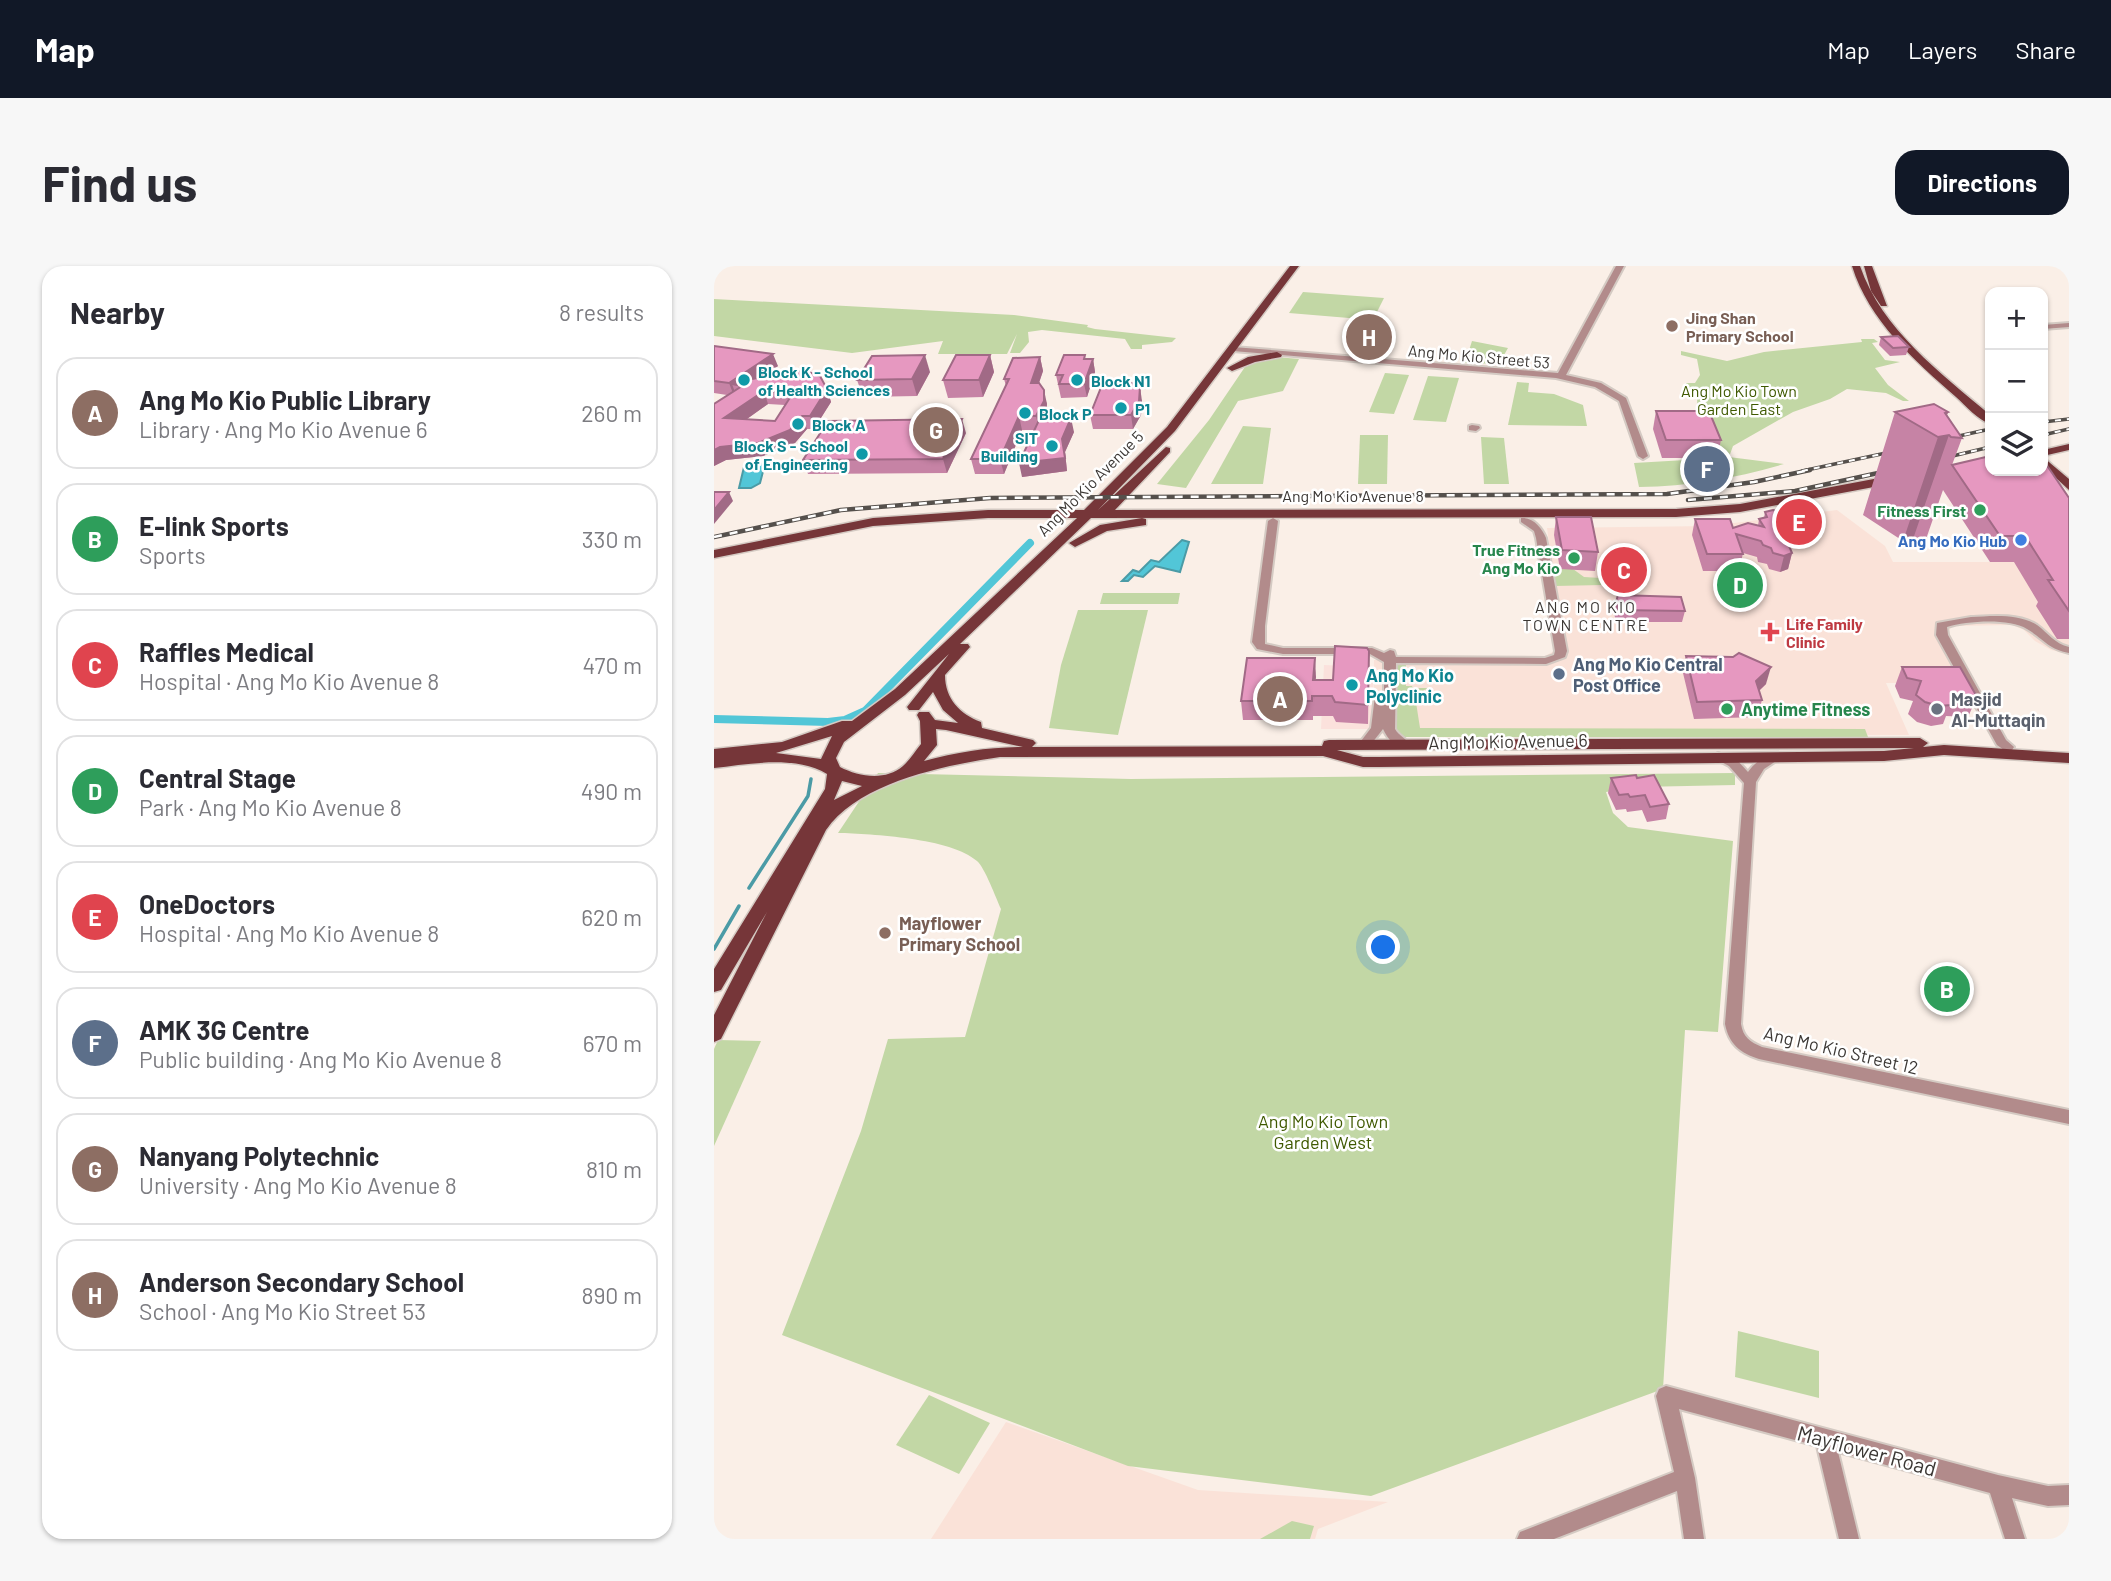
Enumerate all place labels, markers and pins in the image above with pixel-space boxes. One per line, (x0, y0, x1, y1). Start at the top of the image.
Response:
place label: Jing Shan Primary School (1686, 308, 1794, 345)
pin: H (1346, 311, 1392, 363)
marker: Jing Shan Primary School (1664, 318, 1680, 334)
place label: Block K - School of Health Sciences (758, 362, 890, 399)
place label: Block N1 (1091, 371, 1150, 390)
marker: Block K - School of Health Sciences (736, 372, 752, 388)
marker: Block N1 (1069, 372, 1085, 388)
place label: P1 (1135, 399, 1150, 418)
marker: P1 (1113, 400, 1129, 416)
pin: G (913, 404, 959, 456)
place label: Block P (1039, 404, 1092, 423)
marker: Block P (1017, 405, 1033, 421)
place label: Block A (812, 415, 866, 434)
marker: Block A (790, 416, 806, 432)
place label: SIT Building (981, 428, 1038, 465)
place label: Block S - School of Engineering (734, 436, 848, 473)
marker: SIT Building (1044, 438, 1060, 454)
pin: F (1684, 443, 1730, 495)
marker: Block S - School of Engineering (854, 446, 870, 462)
pin: E (1776, 496, 1822, 548)
place label: Fitness First (1877, 501, 1966, 520)
marker: Fitness First (1972, 502, 1988, 518)
place label: Ang Mo Kio Hub (1898, 531, 2007, 550)
marker: Ang Mo Kio Hub (2013, 532, 2029, 548)
place label: True Fitness Ang Mo Kio (1472, 540, 1560, 577)
pin: C (1601, 544, 1647, 596)
marker: True Fitness Ang Mo Kio (1566, 550, 1582, 566)
pin: D (1717, 559, 1763, 611)
place label: Life Family Clinic (1786, 614, 1863, 651)
marker: Life Family Clinic (1760, 622, 1780, 642)
place label: Ang Mo Kio Central Post Office (1573, 653, 1723, 696)
place label: Ang Mo Kio Polyclinic (1366, 664, 1454, 707)
marker: Ang Mo Kio Central Post Office (1551, 666, 1567, 682)
pin: A (1257, 673, 1303, 725)
marker: Ang Mo Kio Polyclinic (1344, 677, 1360, 693)
place label: Masjid Al-Muttaqin (1951, 688, 2045, 731)
place label: Anytime Fitness (1741, 698, 1870, 720)
marker: Anytime Fitness (1719, 701, 1735, 717)
marker: Masjid Al-Muttaqin (1929, 701, 1945, 717)
place label: Mayflower Primary School (899, 912, 1020, 955)
marker: Mayflower Primary School (877, 925, 893, 941)
pin: B (1924, 963, 1970, 1015)

